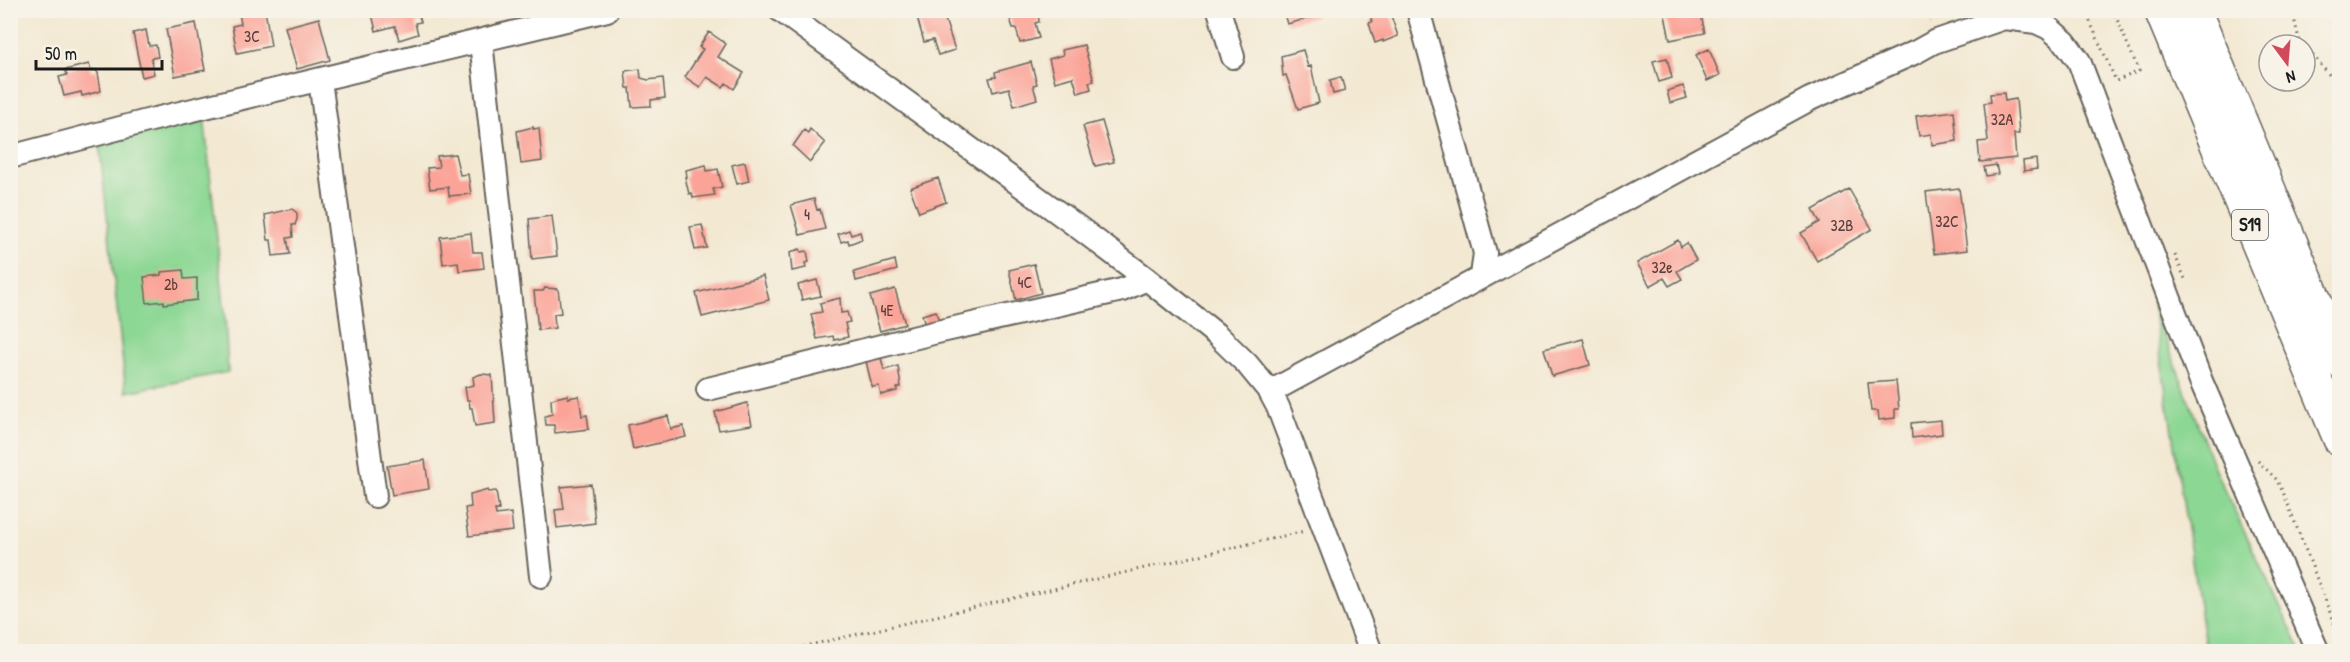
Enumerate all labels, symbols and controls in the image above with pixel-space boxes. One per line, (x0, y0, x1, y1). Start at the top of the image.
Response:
house number: 3C (244, 25, 260, 47)
scale bar (36, 33, 162, 71)
north arrow (2257, 33, 2317, 93)
text: 50 m (45, 41, 77, 66)
text: N (2284, 66, 2298, 89)
house number: 32A (1991, 108, 2013, 130)
house number: 4 (804, 203, 810, 225)
house number: 32C (1935, 210, 1959, 232)
road number: S19 (2232, 210, 2268, 240)
house number: 32B (1831, 214, 1853, 236)
house number: 32e (1651, 256, 1673, 278)
house number: 4C (1018, 271, 1033, 293)
house number: 2b (164, 273, 178, 295)
house number: 4E (880, 299, 894, 321)

